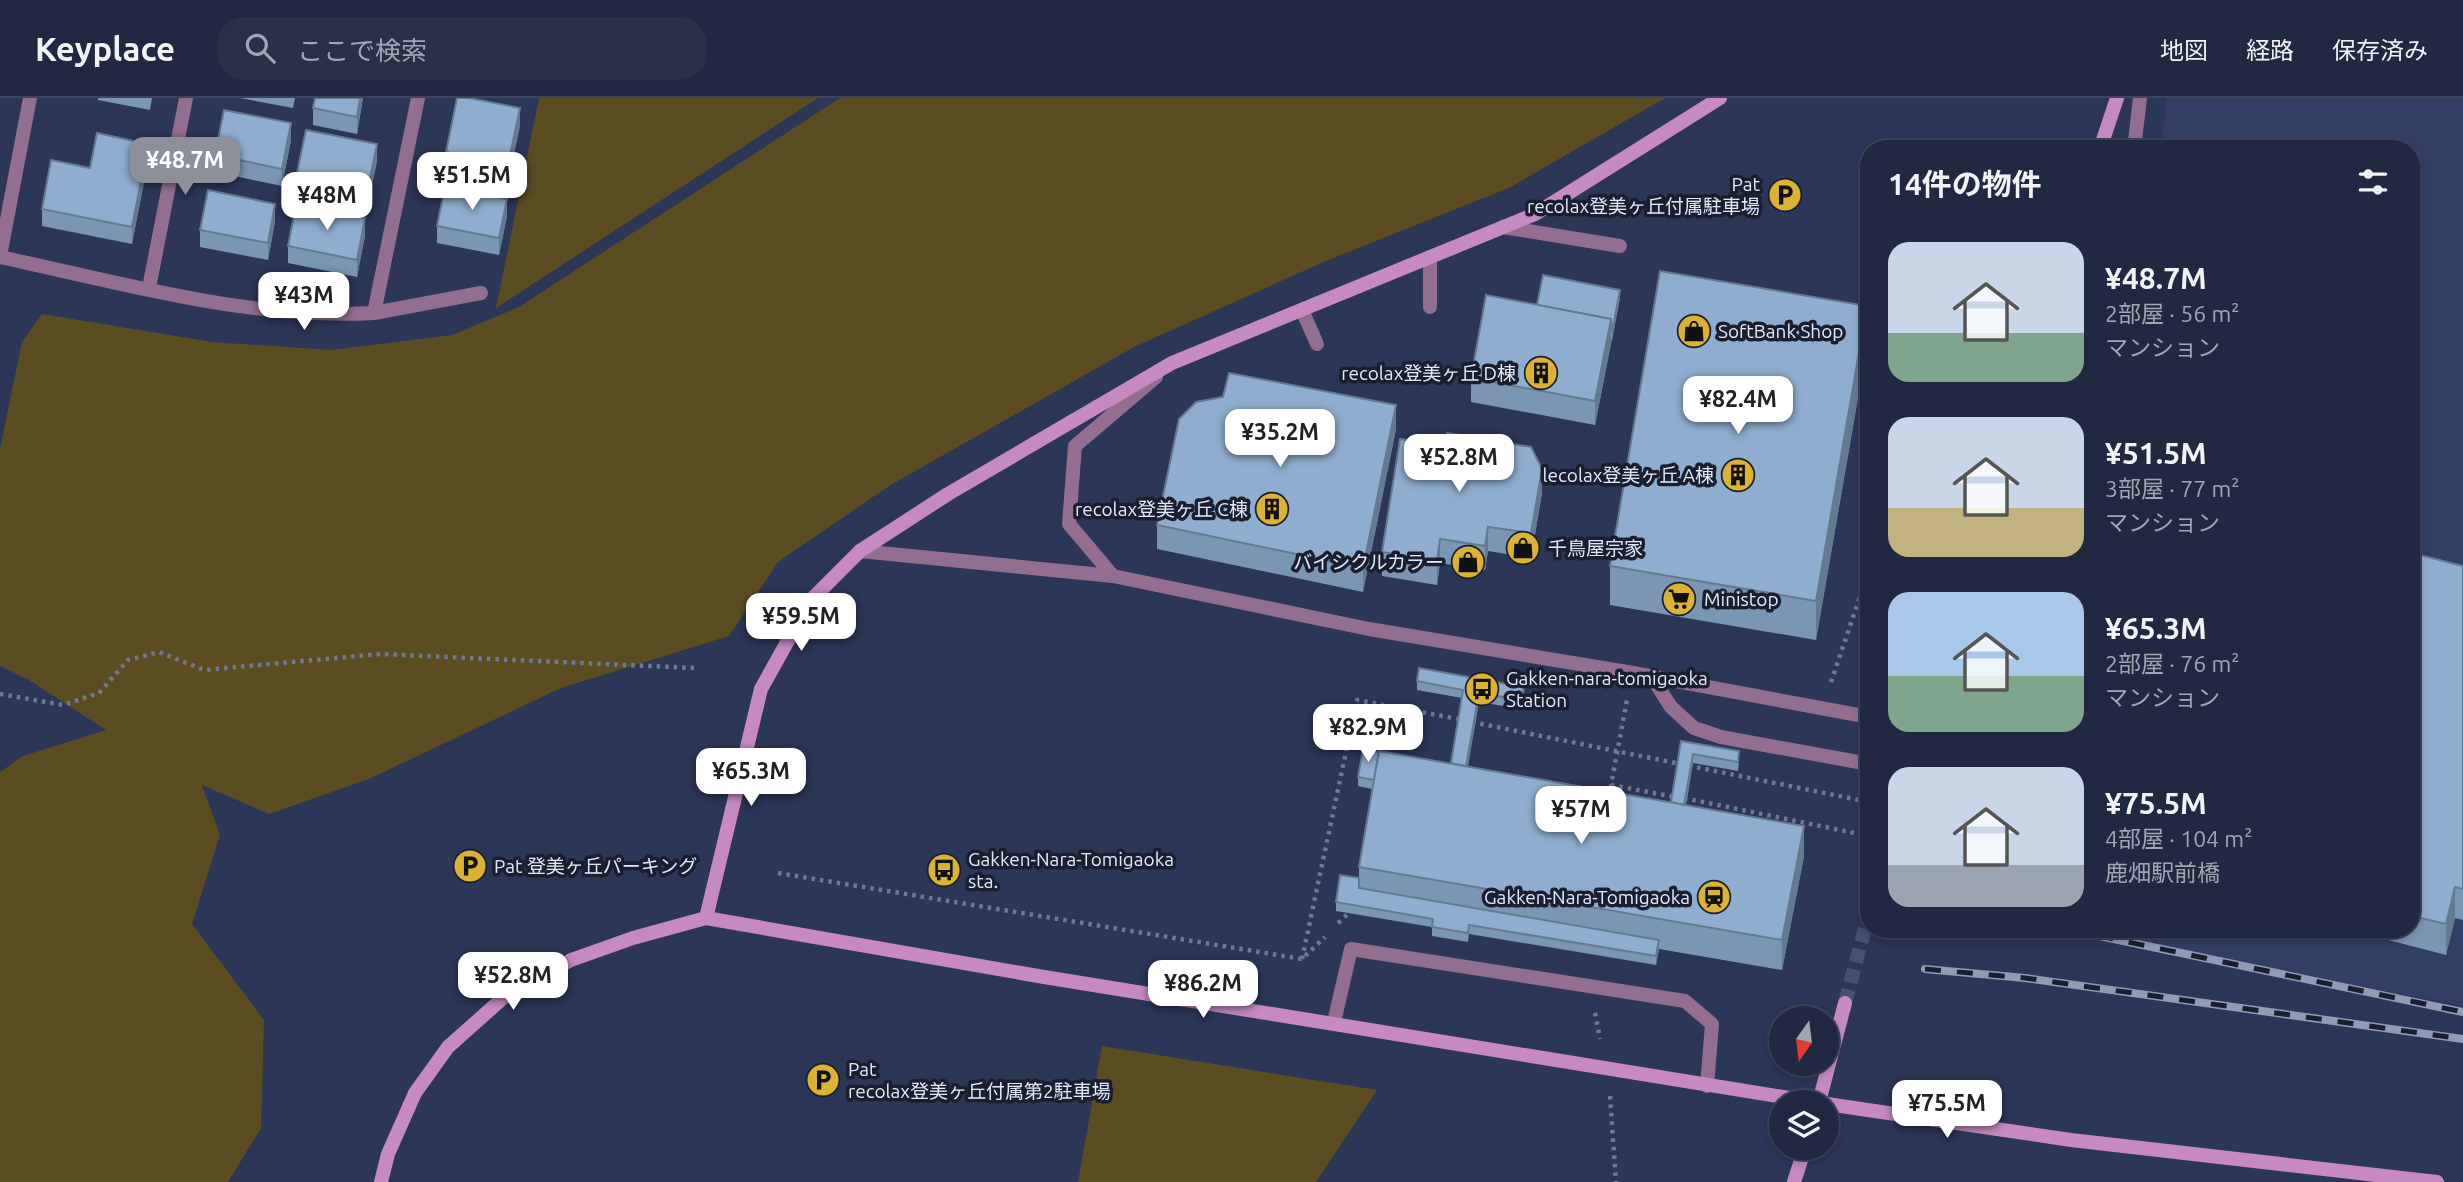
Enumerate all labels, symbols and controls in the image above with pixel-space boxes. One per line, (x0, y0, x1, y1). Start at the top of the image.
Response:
search box (217, 17, 707, 80)
icon: search (241, 29, 279, 67)
text: Keyplace (35, 30, 175, 67)
text: ここで検索 (297, 36, 427, 65)
text: 地図 (2160, 37, 2208, 64)
text: 経路 (2246, 37, 2294, 64)
text: 保存済み (2332, 37, 2428, 64)
pin: ¥48.7M (128, 138, 242, 197)
text: ¥48.7M (146, 147, 224, 172)
pin: ¥51.5M (415, 152, 529, 212)
text: ¥51.5M (433, 162, 511, 187)
icon: filters (2354, 163, 2392, 201)
text: 14件の物件 (1888, 167, 2042, 201)
pin: ¥48M (286, 172, 368, 232)
place label: Pat recolax登美ヶ丘付属駐車場 (1527, 173, 1761, 217)
parking icon: Pat recolax登美ヶ丘付属駐車場 (1766, 176, 1804, 214)
text: ¥48M (297, 182, 357, 207)
text: ¥48.7M (2105, 261, 2207, 295)
icon: home (1944, 270, 2028, 354)
pin: ¥43M (263, 272, 345, 332)
text: ¥43M (274, 282, 334, 307)
text: 2部屋 · 56 m² (2105, 301, 2239, 326)
shop icon: SoftBank Shop (1675, 312, 1713, 350)
place label: SoftBank Shop (1718, 320, 1843, 342)
text: マンション (2105, 335, 2220, 360)
building icon: recolax登美ヶ丘 D棟 (1522, 354, 1560, 392)
place label: recolax登美ヶ丘 D棟 (1341, 362, 1516, 384)
pin: ¥82.4M (1681, 376, 1795, 436)
text: ¥82.4M (1699, 386, 1777, 411)
pin: ¥35.2M (1223, 410, 1337, 469)
text: ¥35.2M (1241, 419, 1319, 444)
pin: ¥52.8M (1402, 434, 1516, 494)
text: ¥51.5M (2105, 436, 2207, 470)
text: ¥52.8M (1420, 444, 1498, 469)
icon: home (1944, 445, 2028, 529)
building icon: lecolax登美ヶ丘 A棟 (1719, 456, 1757, 494)
place label: lecolax登美ヶ丘 A棟 (1543, 464, 1714, 486)
text: 3部屋 · 77 m² (2105, 476, 2239, 501)
building icon: recolax登美ヶ丘 C棟 (1253, 490, 1291, 528)
place label: recolax登美ヶ丘 C棟 (1075, 498, 1248, 520)
text: マンション (2105, 510, 2220, 535)
shop icon: 千鳥屋宗家 (1504, 529, 1542, 567)
place label: 千鳥屋宗家 (1548, 537, 1643, 559)
shop icon: バイシクルカラー (1449, 543, 1487, 581)
place label: バイシクルカラー (1293, 551, 1444, 573)
supermarket icon: Ministop (1660, 580, 1698, 618)
place label: Ministop (1704, 588, 1779, 610)
pin: ¥59.5M (744, 594, 858, 653)
text: ¥59.5M (762, 603, 840, 628)
text: ¥65.3M (2105, 611, 2207, 645)
icon: home (1944, 620, 2028, 704)
text: 2部屋 · 76 m² (2105, 651, 2239, 676)
place label: Gakken-nara-tomigaoka Station (1506, 667, 1708, 711)
bus stop icon: Gakken-nara-tomigaoka Station (1463, 670, 1501, 708)
text: マンション (2105, 685, 2220, 710)
pin: ¥82.9M (1311, 704, 1425, 764)
text: ¥82.9M (1329, 714, 1407, 739)
pin: ¥65.3M (694, 748, 808, 808)
text: ¥65.3M (712, 758, 790, 783)
pin: ¥57M (1540, 786, 1622, 846)
text: ¥75.5M (2105, 786, 2207, 820)
icon: home (1944, 795, 2028, 879)
text: ¥57M (1551, 796, 1611, 821)
text: 4部屋 · 104 m² (2105, 826, 2252, 851)
parking icon: Pat 登美ヶ丘パーキング (451, 847, 489, 885)
place label: Gakken-Nara-Tomigaoka sta. (968, 848, 1174, 892)
bus stop icon: Gakken-Nara-Tomigaoka sta. (925, 851, 963, 889)
place label: Pat 登美ヶ丘パーキング (494, 855, 697, 877)
text: 鹿畑駅前橋 (2105, 860, 2220, 885)
station icon: Gakken-Nara-Tomigaoka (1695, 878, 1733, 916)
place label: Gakken-Nara-Tomigaoka (1484, 886, 1690, 908)
pin: ¥52.8M (456, 953, 570, 1012)
pin: ¥86.2M (1146, 960, 1260, 1020)
text: ¥52.8M (474, 962, 552, 987)
text: ¥86.2M (1164, 970, 1242, 995)
north arrow (1769, 1006, 1839, 1076)
map controls (1769, 1006, 1839, 1160)
place label: Pat recolax登美ヶ丘付属第2駐車場 (848, 1058, 1111, 1102)
parking icon: Pat recolax登美ヶ丘付属第2駐車場 (804, 1061, 842, 1099)
pin: ¥75.5M (1890, 1080, 2004, 1140)
button: layers (1769, 1090, 1839, 1160)
text: ¥75.5M (1908, 1090, 1986, 1115)

